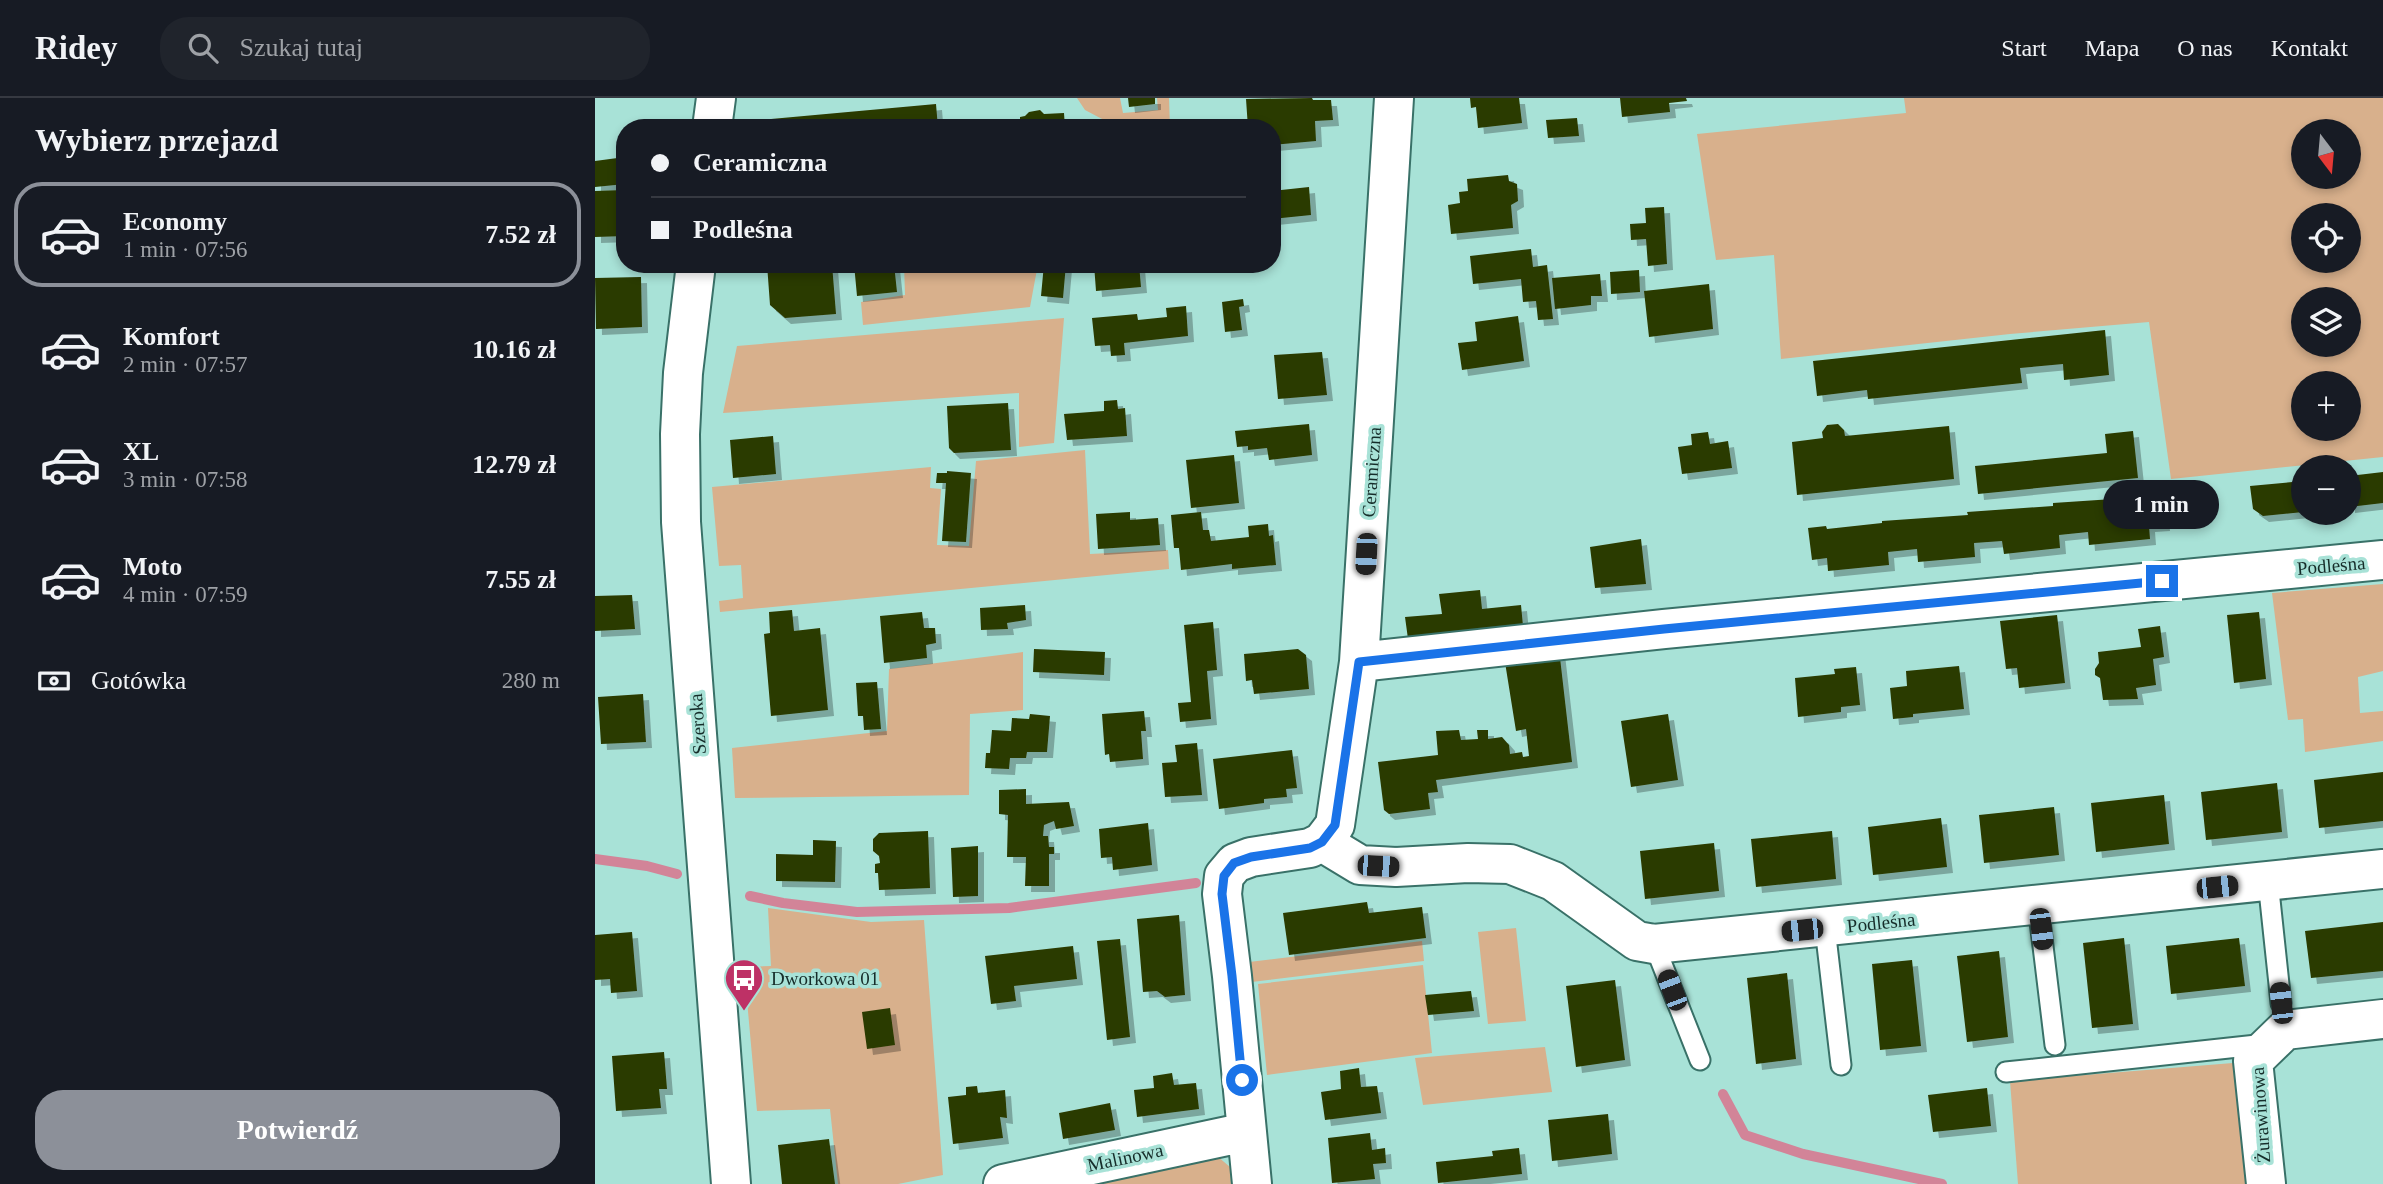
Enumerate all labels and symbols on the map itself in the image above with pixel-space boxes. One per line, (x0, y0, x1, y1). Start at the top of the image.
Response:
north arrow (2291, 119, 2361, 189)
street label: Ceramiczna (1358, 425, 1385, 518)
callout: 1 min (2104, 480, 2220, 528)
car (1355, 532, 1378, 576)
street label: Podleśna (2296, 552, 2367, 579)
route end (2146, 565, 2178, 597)
street label: Szeroka (685, 692, 710, 755)
car (1357, 854, 1400, 878)
car (2196, 874, 2239, 900)
car (2029, 907, 2054, 951)
street label: Podleśna (1846, 908, 1917, 937)
car (1781, 917, 1824, 943)
bus stop icon: Dworkowa 01 (723, 957, 765, 1012)
car (1655, 967, 1690, 1013)
place label: Dworkowa 01 (771, 968, 879, 989)
car (2269, 981, 2294, 1025)
route start (1226, 1064, 1258, 1096)
street label: Żurawinowa (2247, 1066, 2274, 1164)
street label: Malinowa (1085, 1139, 1166, 1176)

